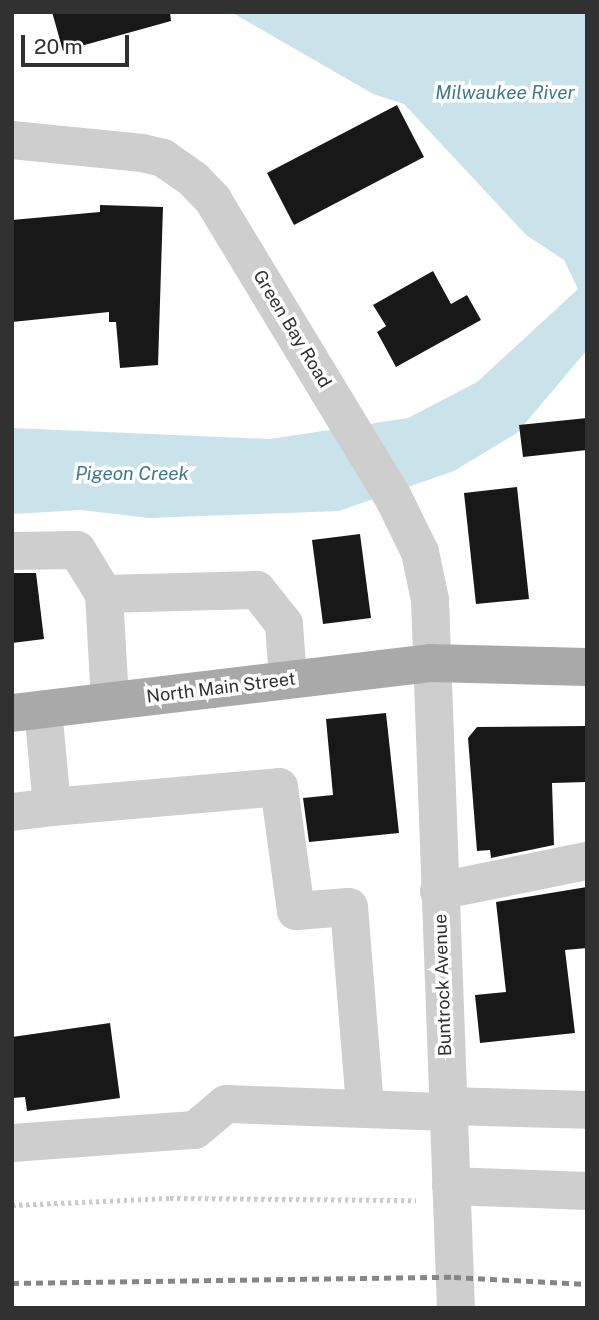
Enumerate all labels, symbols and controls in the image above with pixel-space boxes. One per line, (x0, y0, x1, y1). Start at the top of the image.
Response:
scale bar (24, 21, 133, 65)
text: 20 m (34, 34, 83, 59)
water label: Milwaukee River (435, 82, 575, 104)
street label: Green Bay Road (248, 266, 336, 392)
water label: Pigeon Creek (75, 463, 189, 485)
street label: North Main Street (145, 668, 297, 708)
street label: Buntrock Avenue (430, 913, 456, 1057)

